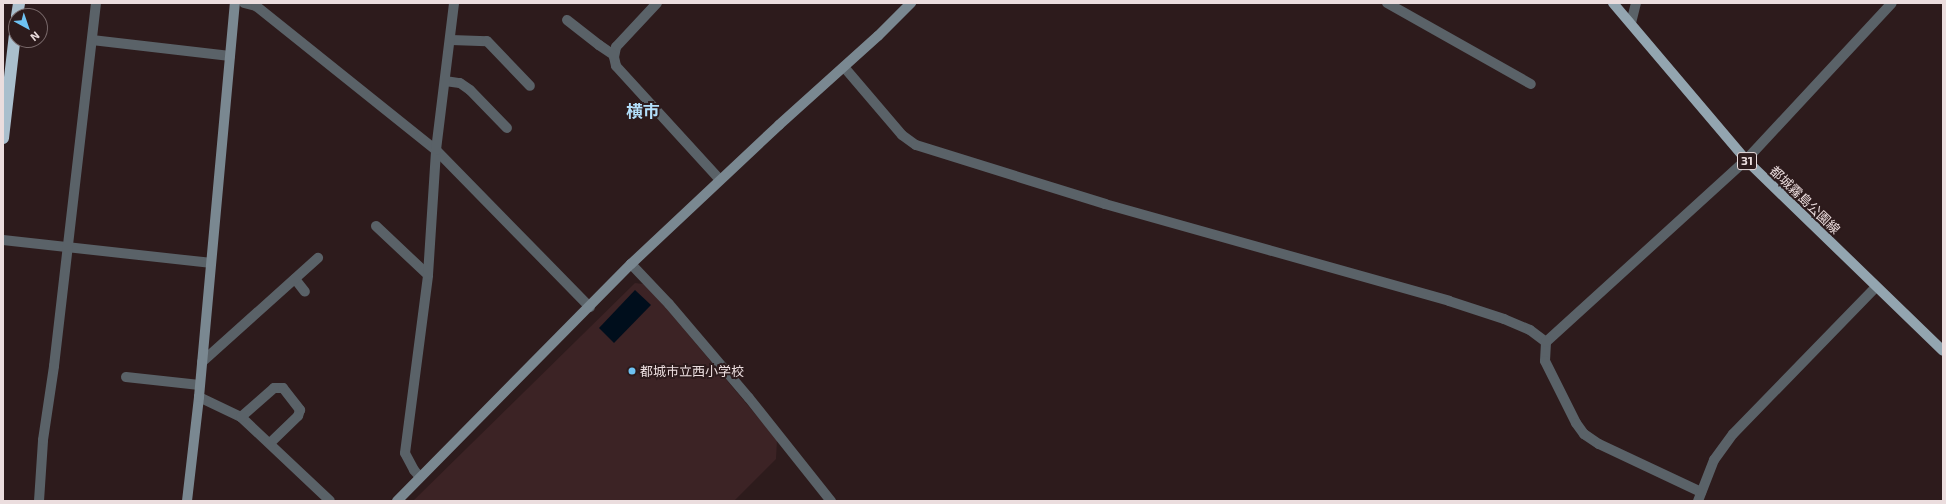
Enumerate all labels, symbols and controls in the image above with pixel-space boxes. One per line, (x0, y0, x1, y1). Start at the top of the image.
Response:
north arrow (8, 8, 48, 48)
text: N (28, 29, 43, 44)
district label: 横市 (626, 101, 660, 121)
road number: 31 (1737, 151, 1757, 171)
street label: 都城霧島公園線 (1767, 163, 1843, 237)
place label: 都城市立西小学校 (640, 363, 744, 379)
marker: 都城市立西小学校 (627, 366, 637, 376)

